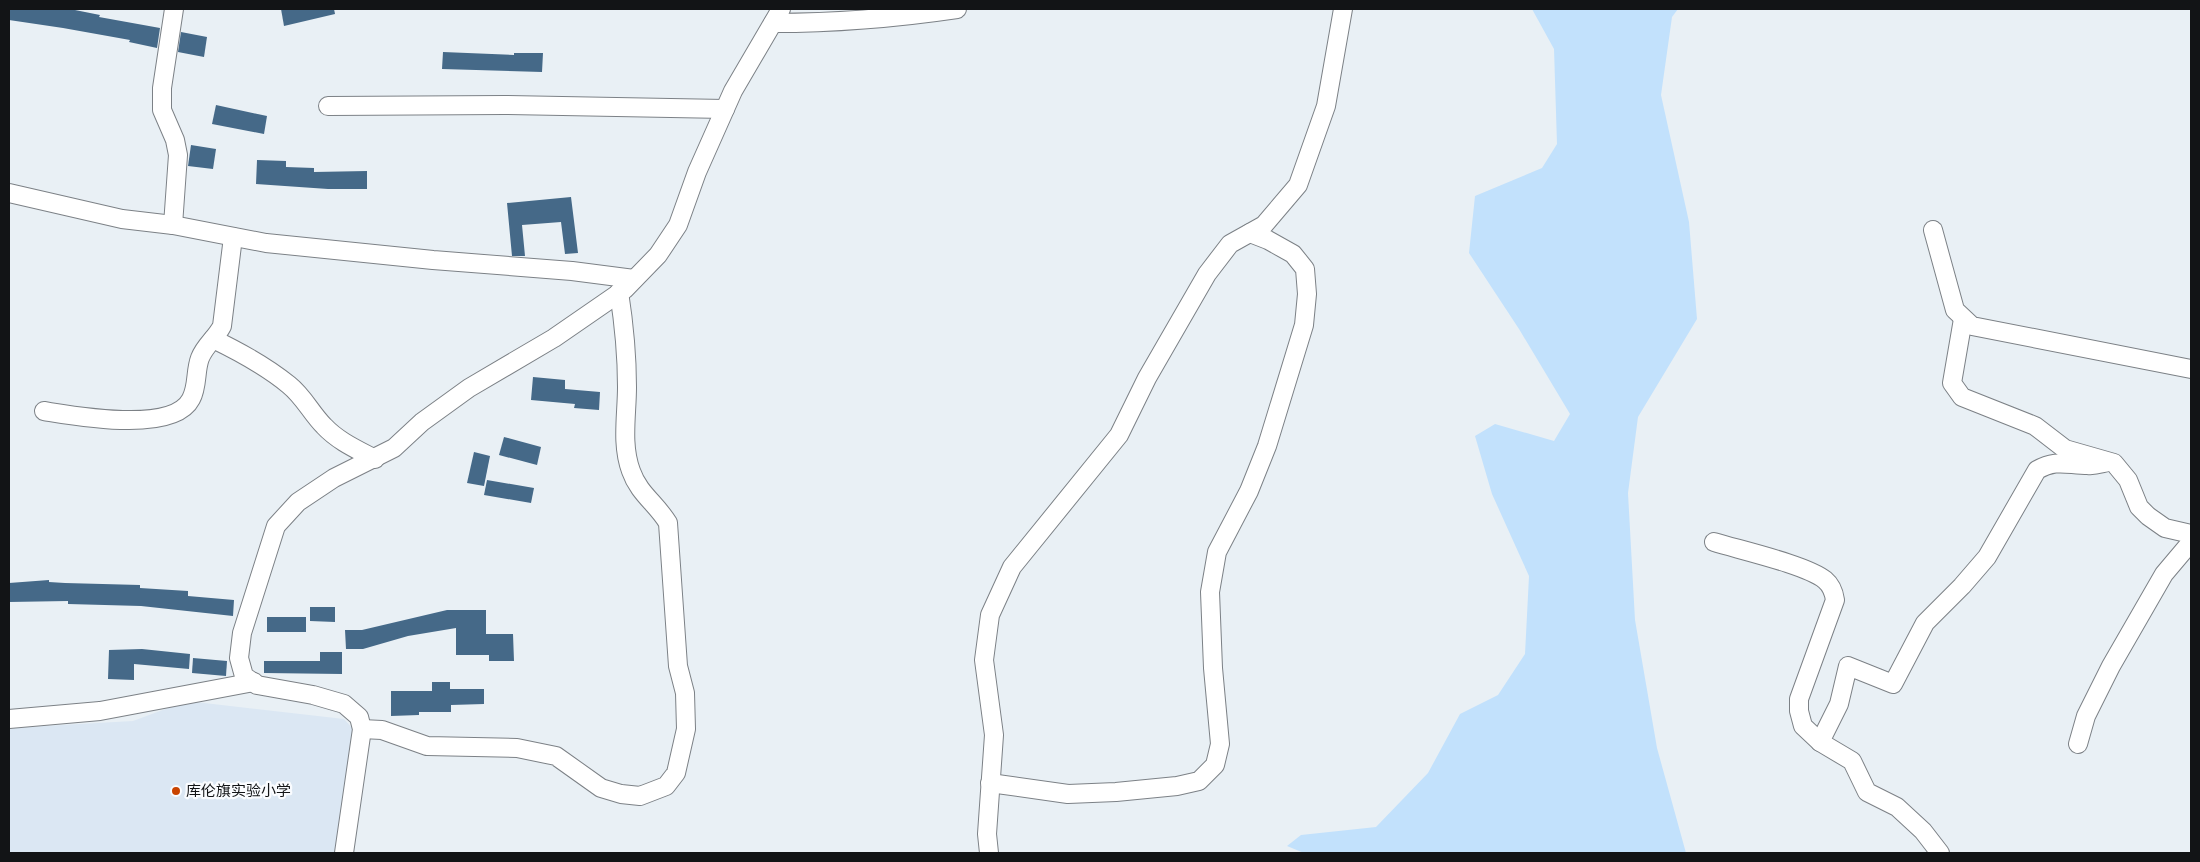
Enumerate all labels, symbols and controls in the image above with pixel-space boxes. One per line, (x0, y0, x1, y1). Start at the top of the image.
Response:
place label: 库伦旗实验小学 (186, 783, 291, 799)
marker: 库伦旗实验小学 (170, 785, 182, 797)

